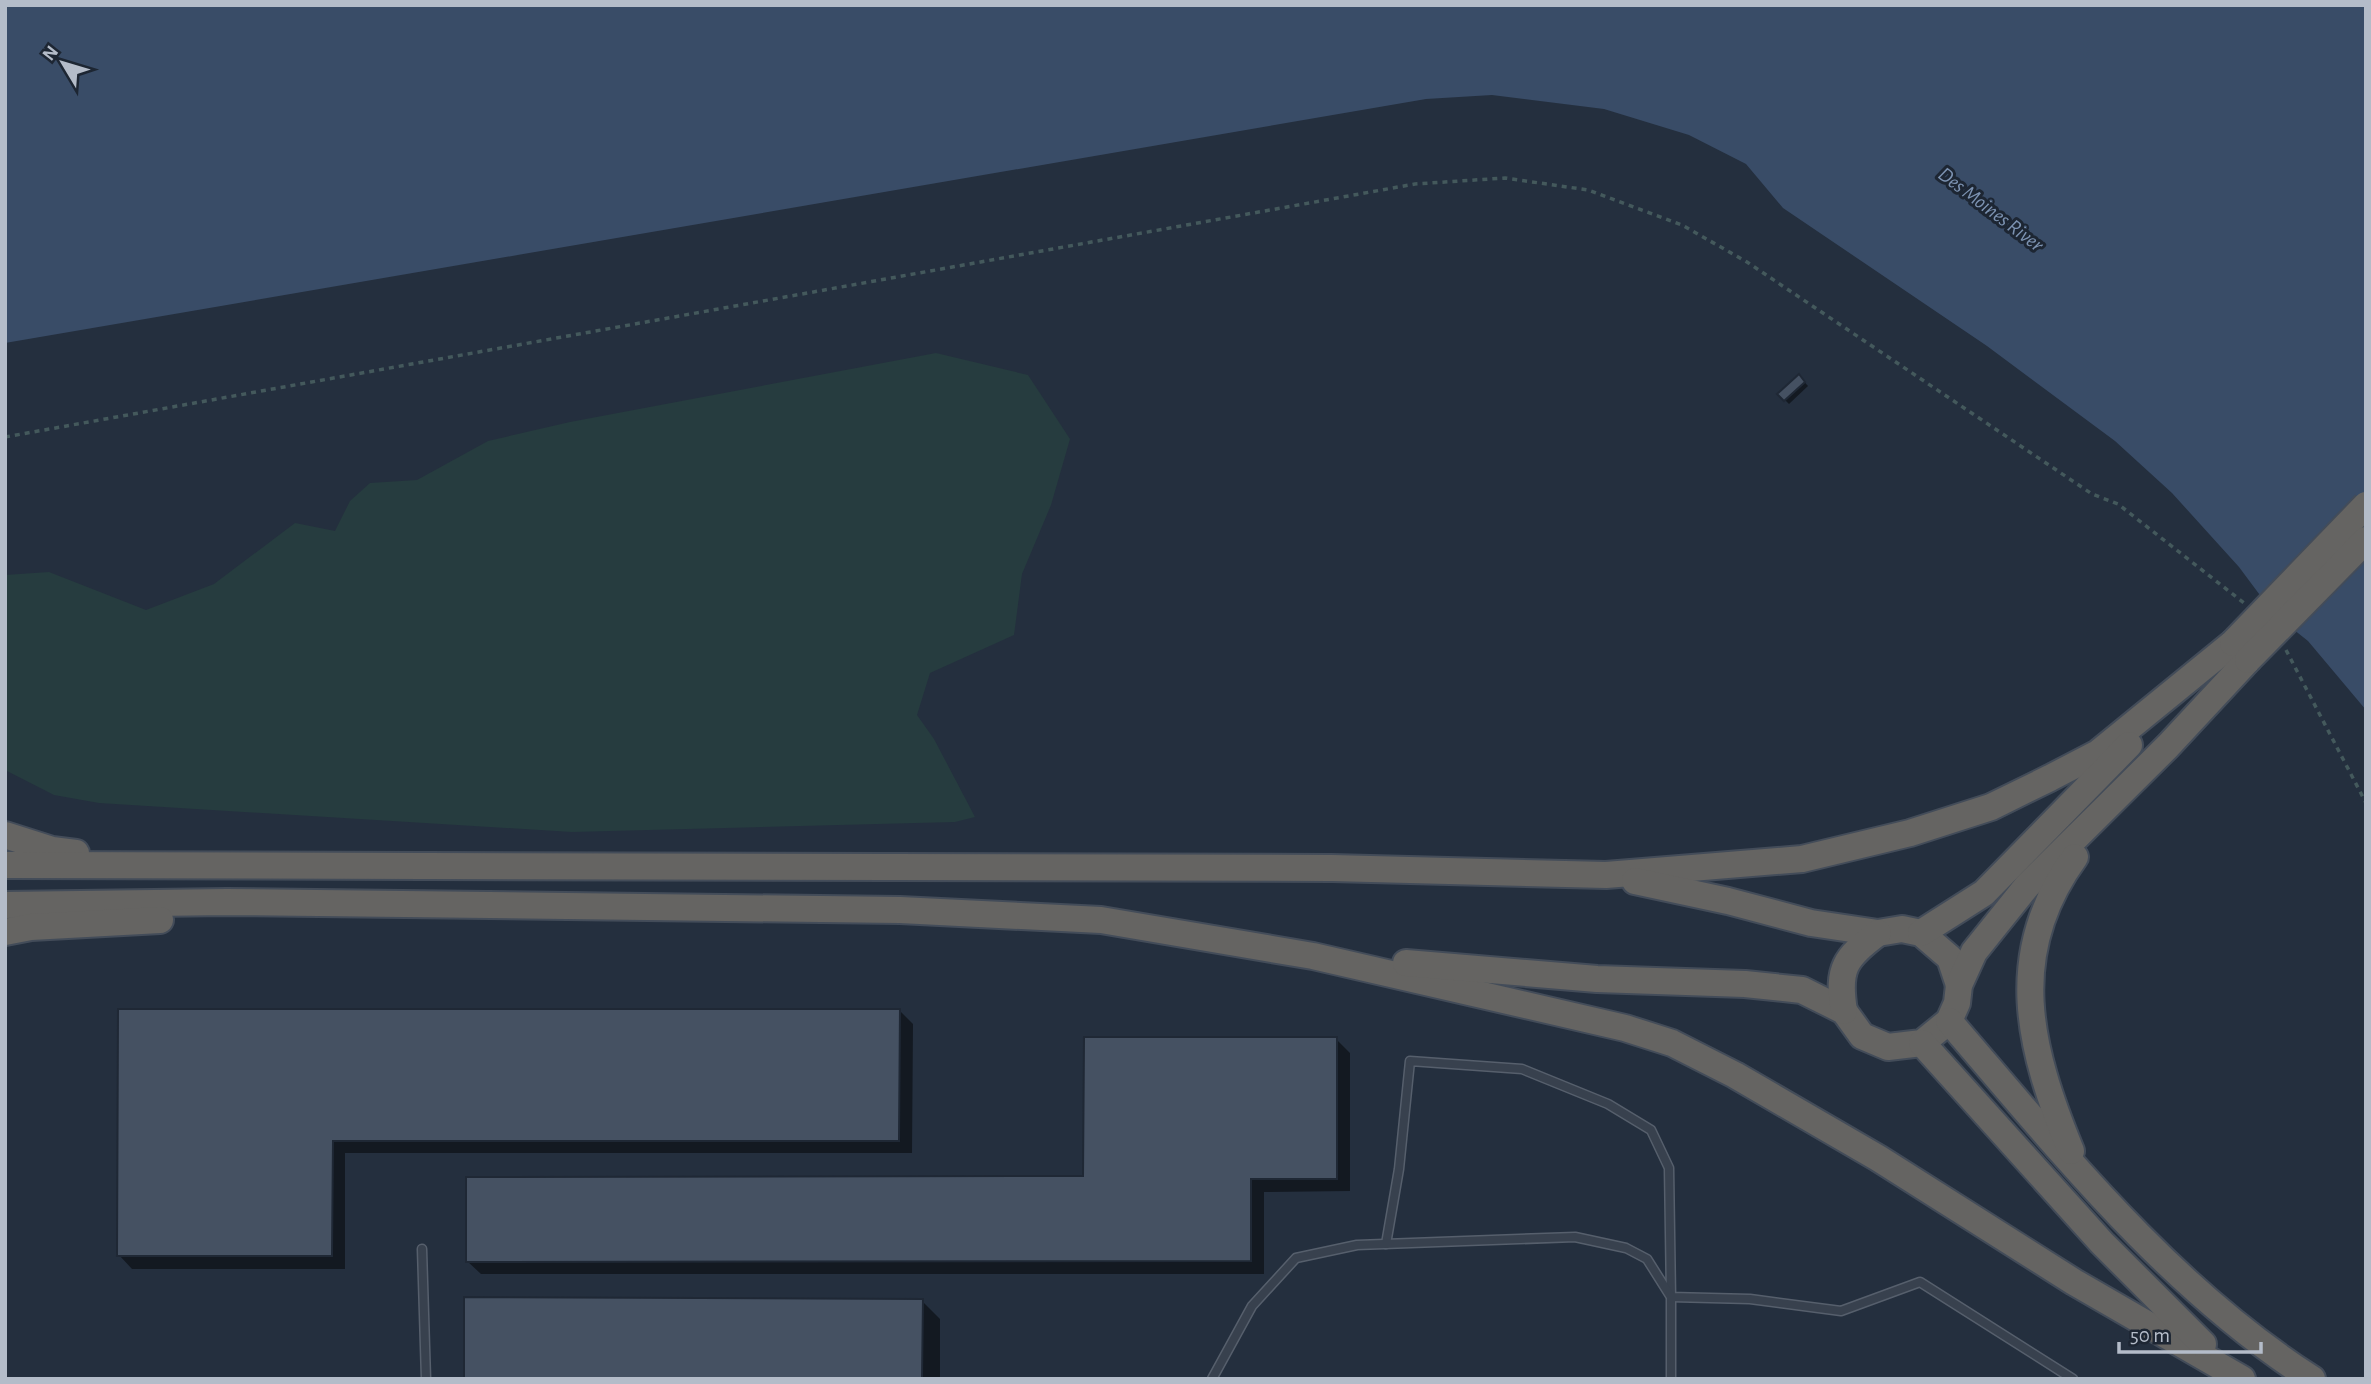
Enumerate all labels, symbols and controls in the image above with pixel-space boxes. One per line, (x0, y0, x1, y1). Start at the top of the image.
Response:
north arrow (28, 28, 98, 98)
text: N (39, 42, 62, 65)
water label: Des Moines River (1934, 163, 2048, 256)
scale bar (2119, 1310, 2261, 1354)
text: 50 m (2130, 1325, 2170, 1346)

